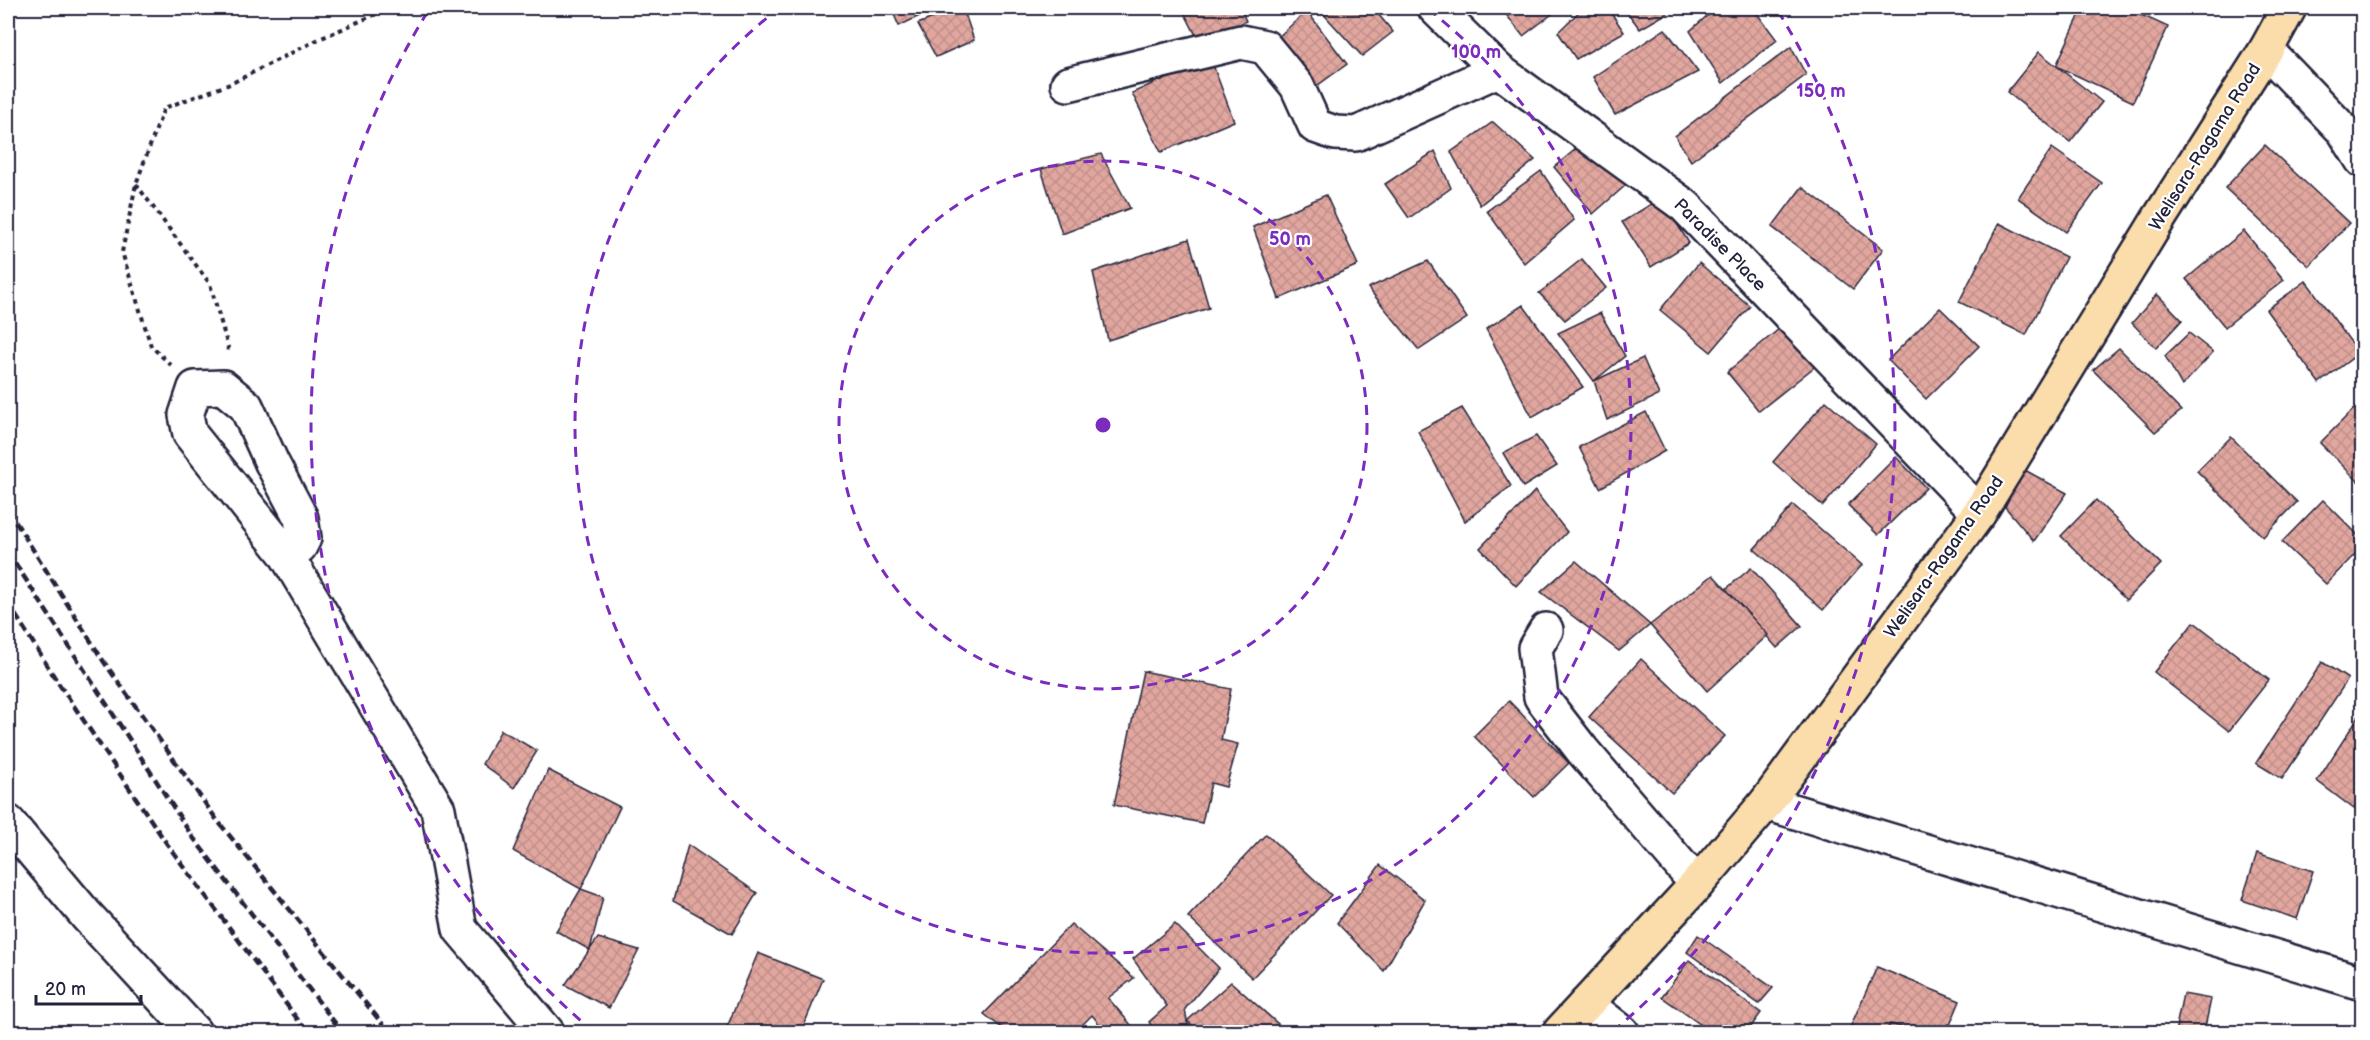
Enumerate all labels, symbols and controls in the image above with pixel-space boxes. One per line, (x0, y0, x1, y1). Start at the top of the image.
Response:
text: 100 m (1451, 42, 1501, 63)
street label: Welisara-Ragama Road (2145, 59, 2265, 235)
text: 150 m (1796, 81, 1846, 102)
street label: Paradise Place (1670, 195, 1771, 296)
text: 50 m (1269, 229, 1311, 250)
centre of rings (1093, 415, 1113, 435)
street label: Welisara-Ragama Road (1880, 472, 2008, 642)
scale bar (36, 968, 141, 1006)
text: 20 m (45, 979, 86, 1000)

